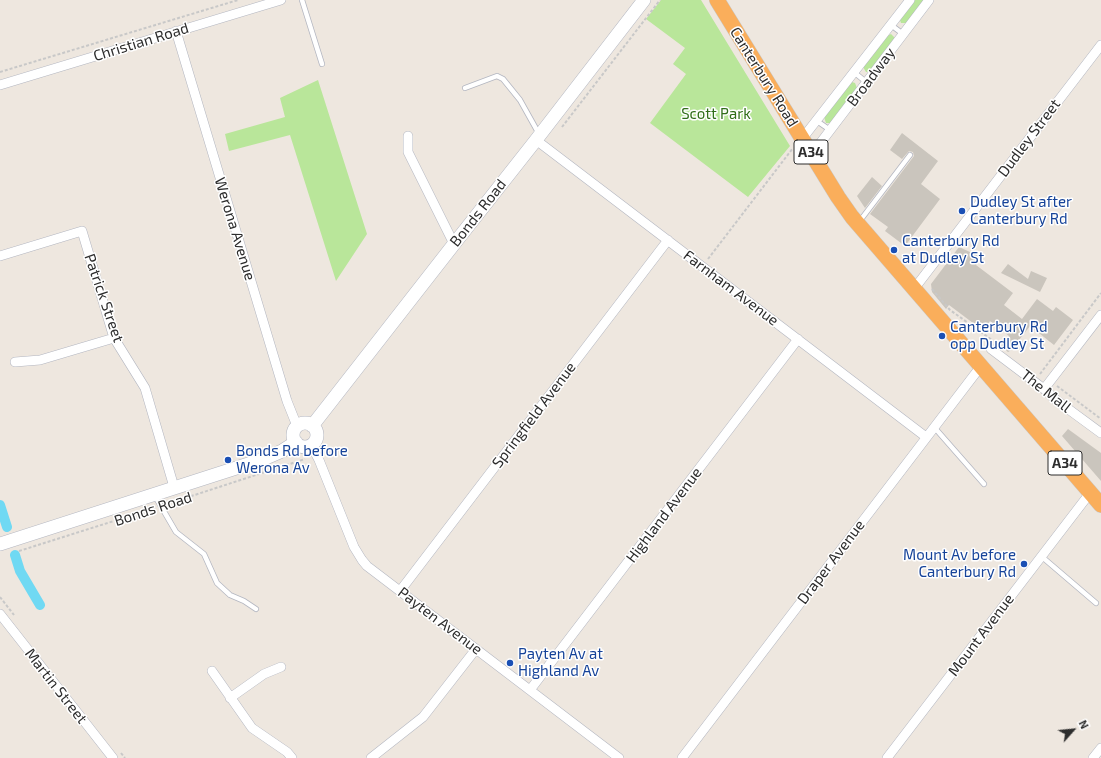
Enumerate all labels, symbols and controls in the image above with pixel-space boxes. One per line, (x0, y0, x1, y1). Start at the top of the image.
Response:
street label: Christian Road (91, 19, 191, 65)
street label: Canterbury Road (726, 24, 802, 130)
street label: Broadway (843, 44, 899, 110)
street label: Dudley Street (994, 96, 1064, 180)
park label: Scott Park (681, 105, 751, 123)
road number: A34 (794, 140, 828, 164)
street label: Werona Avenue (211, 175, 259, 283)
street label: Bonds Road (446, 176, 510, 250)
place label: Dudley St after Canterbury Rd (970, 193, 1072, 228)
marker: Dudley St after Canterbury Rd (957, 206, 967, 216)
place label: Canterbury Rd at Dudley St (902, 232, 1000, 267)
marker: Canterbury Rd at Dudley St (889, 245, 899, 255)
street label: Farnham Avenue (680, 246, 782, 330)
street label: Patrick Street (80, 251, 128, 345)
place label: Canterbury Rd opp Dudley St (950, 318, 1048, 353)
marker: Canterbury Rd opp Dudley St (937, 331, 947, 341)
street label: Springfield Avenue (488, 359, 580, 471)
street label: The Mall (1017, 366, 1075, 416)
place label: Bonds Rd before Werona Av (236, 442, 348, 477)
road number: A34 (1048, 451, 1082, 475)
marker: Bonds Rd before Werona Av (223, 455, 233, 465)
street label: Highland Avenue (622, 464, 706, 566)
street label: Bonds Road (112, 488, 194, 530)
street label: Draper Avenue (794, 516, 868, 608)
place label: Mount Av before Canterbury Rd (903, 546, 1016, 581)
marker: Mount Av before Canterbury Rd (1019, 559, 1029, 569)
street label: Payten Avenue (394, 583, 486, 659)
street label: Mount Avenue (944, 590, 1018, 680)
street label: Martin Street (21, 645, 91, 727)
place label: Payten Av at Highland Av (518, 645, 603, 680)
marker: Payten Av at Highland Av (505, 658, 515, 668)
north arrow (1053, 710, 1093, 750)
text: N (1077, 718, 1092, 731)

